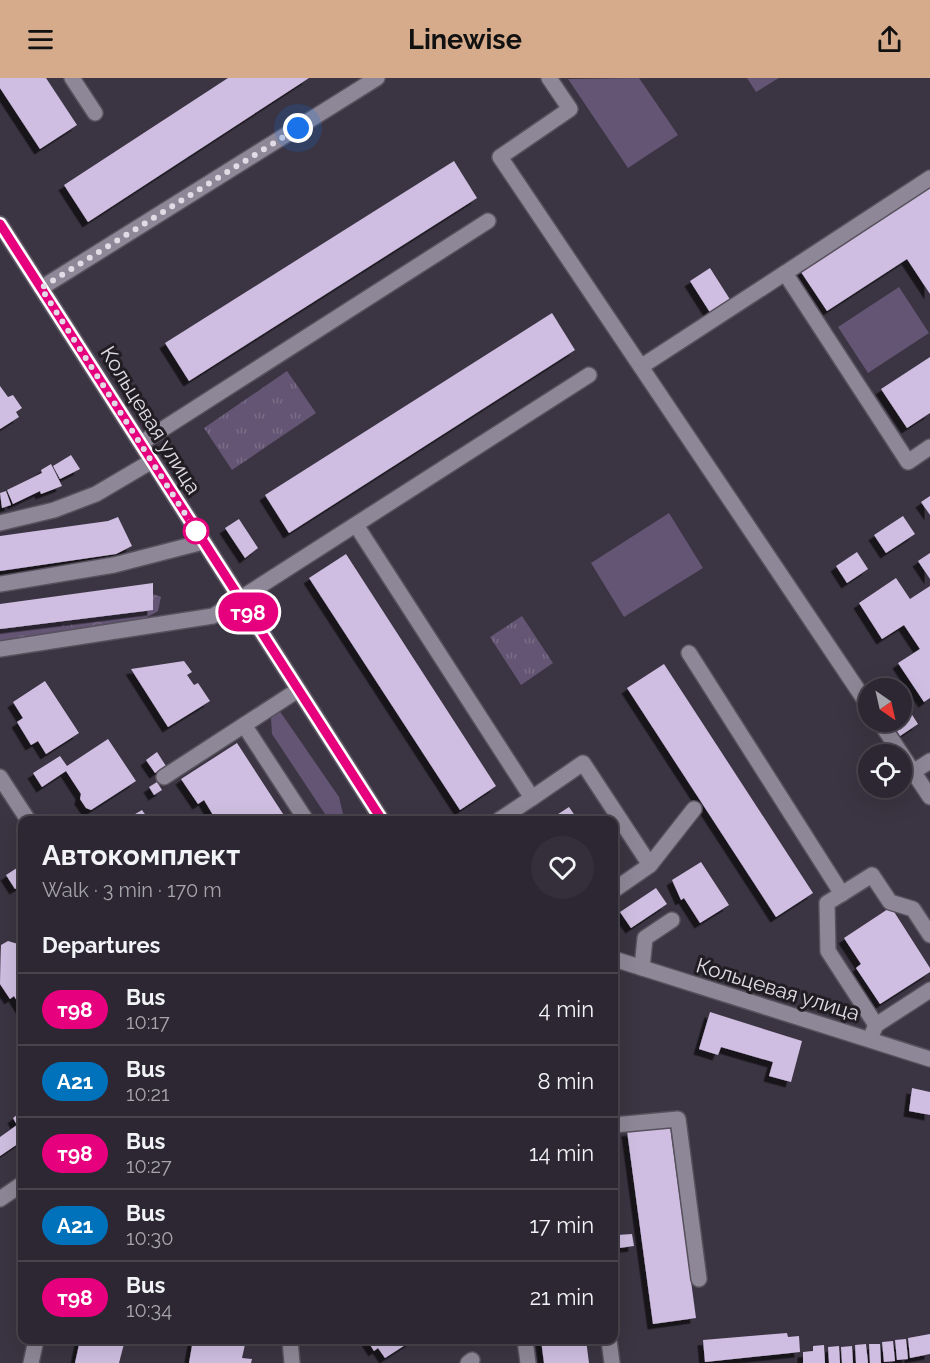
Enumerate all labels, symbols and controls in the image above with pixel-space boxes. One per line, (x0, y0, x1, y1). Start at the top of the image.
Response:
icon: menu (24, 23, 57, 56)
icon: share (873, 23, 906, 56)
text: Linewise (408, 24, 522, 55)
your location (283, 113, 313, 143)
street label: Кольцевая улица (95, 341, 207, 499)
unlabelled marker (183, 518, 209, 544)
line badge: т98 (214, 592, 282, 632)
text: т98 (230, 600, 266, 625)
north arrow (858, 678, 912, 732)
map controls (858, 678, 912, 798)
button: locate (858, 744, 912, 798)
button: heart (531, 836, 594, 899)
text: Автокомплект (42, 839, 240, 872)
text: Walk · 3 min · 170 m (42, 878, 222, 902)
text: Departures (42, 932, 160, 958)
street label: Кольцевая улица (693, 952, 863, 1026)
text: Bus (126, 984, 165, 1010)
text: 4 min (539, 996, 594, 1022)
text: т98 (57, 997, 93, 1022)
text: 10:17 (126, 1010, 170, 1034)
text: Bus (126, 1056, 165, 1082)
text: 8 min (538, 1068, 594, 1094)
text: А21 (57, 1069, 93, 1094)
text: 10:21 (126, 1082, 170, 1106)
text: Bus (126, 1128, 165, 1154)
text: 14 min (529, 1140, 594, 1166)
text: т98 (57, 1141, 93, 1166)
text: 10:27 (126, 1154, 172, 1178)
text: Bus (126, 1200, 165, 1226)
text: 17 min (529, 1212, 594, 1238)
text: А21 (57, 1213, 93, 1238)
text: 10:30 (126, 1226, 173, 1250)
text: Bus (126, 1272, 165, 1298)
text: 21 min (530, 1284, 594, 1310)
text: т98 (57, 1285, 93, 1310)
text: 10:34 (126, 1298, 172, 1322)

